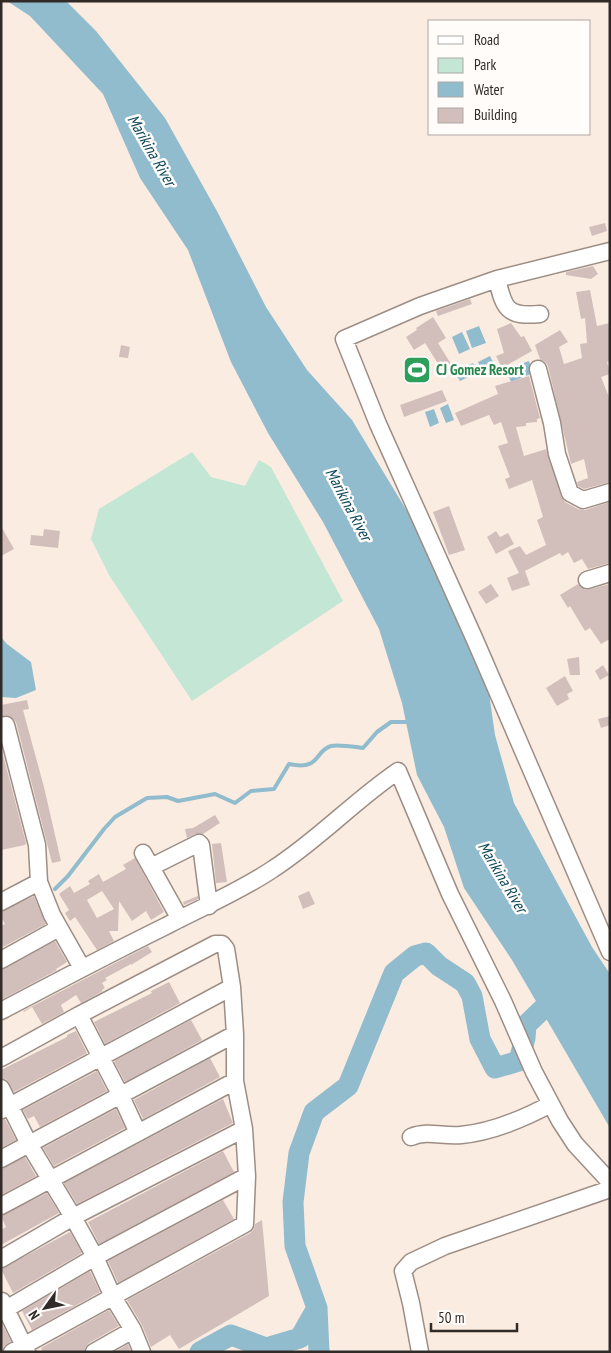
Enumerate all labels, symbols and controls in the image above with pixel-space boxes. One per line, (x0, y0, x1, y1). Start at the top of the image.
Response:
legend (428, 20, 591, 135)
text: Road (474, 30, 500, 49)
text: Park (474, 55, 496, 74)
text: Water (474, 80, 505, 99)
text: Building (474, 105, 517, 124)
water label: Marikina River (124, 111, 182, 192)
sports icon: CJ Gomez Resort (402, 355, 432, 385)
place label: CJ Gomez Resort (436, 360, 524, 379)
water label: Marikina River (322, 464, 378, 546)
water label: Marikina River (474, 838, 533, 918)
north arrow (20, 1283, 70, 1333)
scale bar (431, 1300, 517, 1332)
text: N (24, 1307, 44, 1323)
text: 50 m (438, 1308, 464, 1327)

